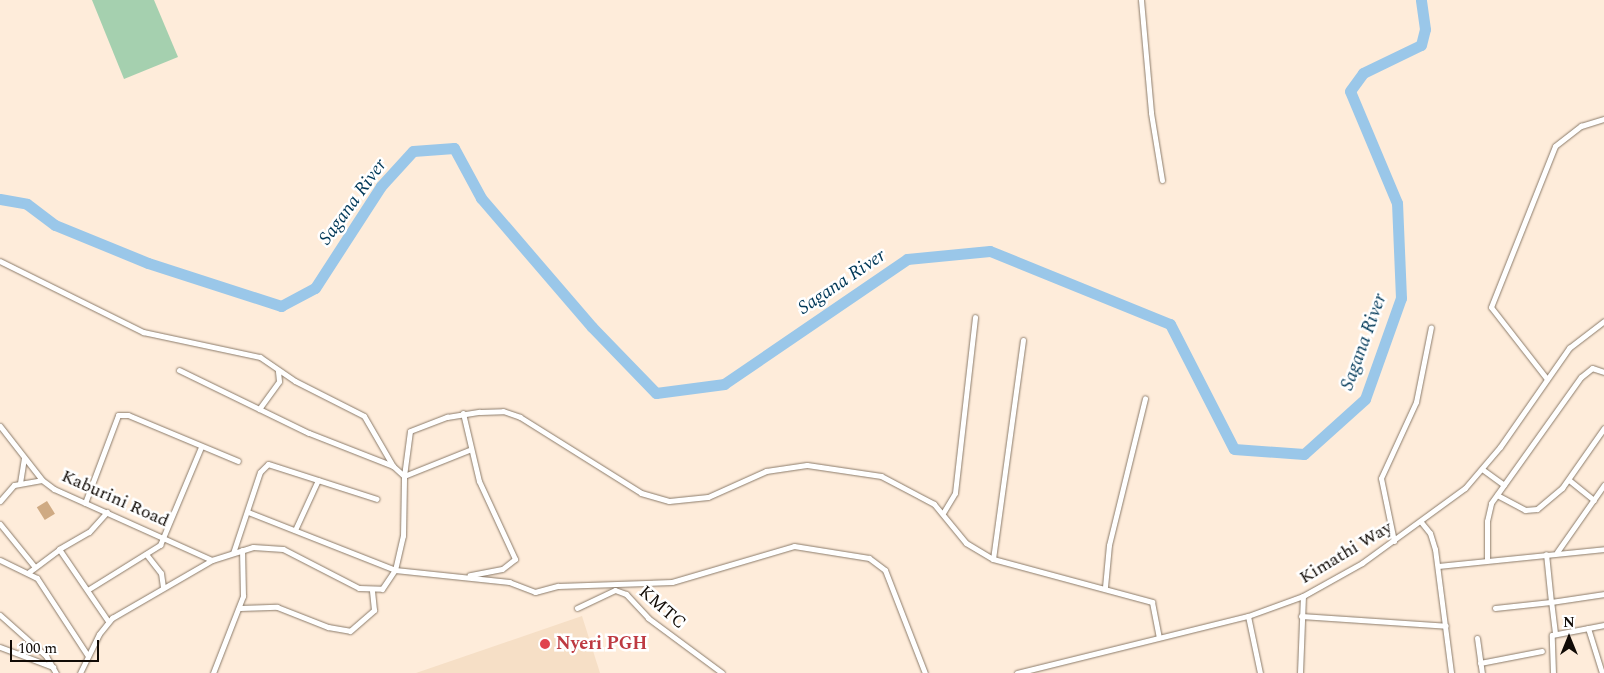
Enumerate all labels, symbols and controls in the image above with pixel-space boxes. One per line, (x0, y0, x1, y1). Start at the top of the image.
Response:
water label: Sagana River (314, 154, 392, 250)
water label: Sagana River (794, 244, 890, 320)
water label: Sagana River (1336, 291, 1392, 393)
street label: Kaburini Road (58, 466, 172, 532)
street label: Kimathi Way (1296, 517, 1396, 589)
street label: KMTC (634, 582, 690, 634)
text: N (1563, 612, 1575, 633)
north arrow (1544, 613, 1594, 663)
scale bar (12, 630, 101, 662)
place label: Nyeri PGH (556, 633, 647, 655)
text: 100 m (18, 637, 57, 660)
marker: Nyeri PGH (538, 637, 552, 651)

